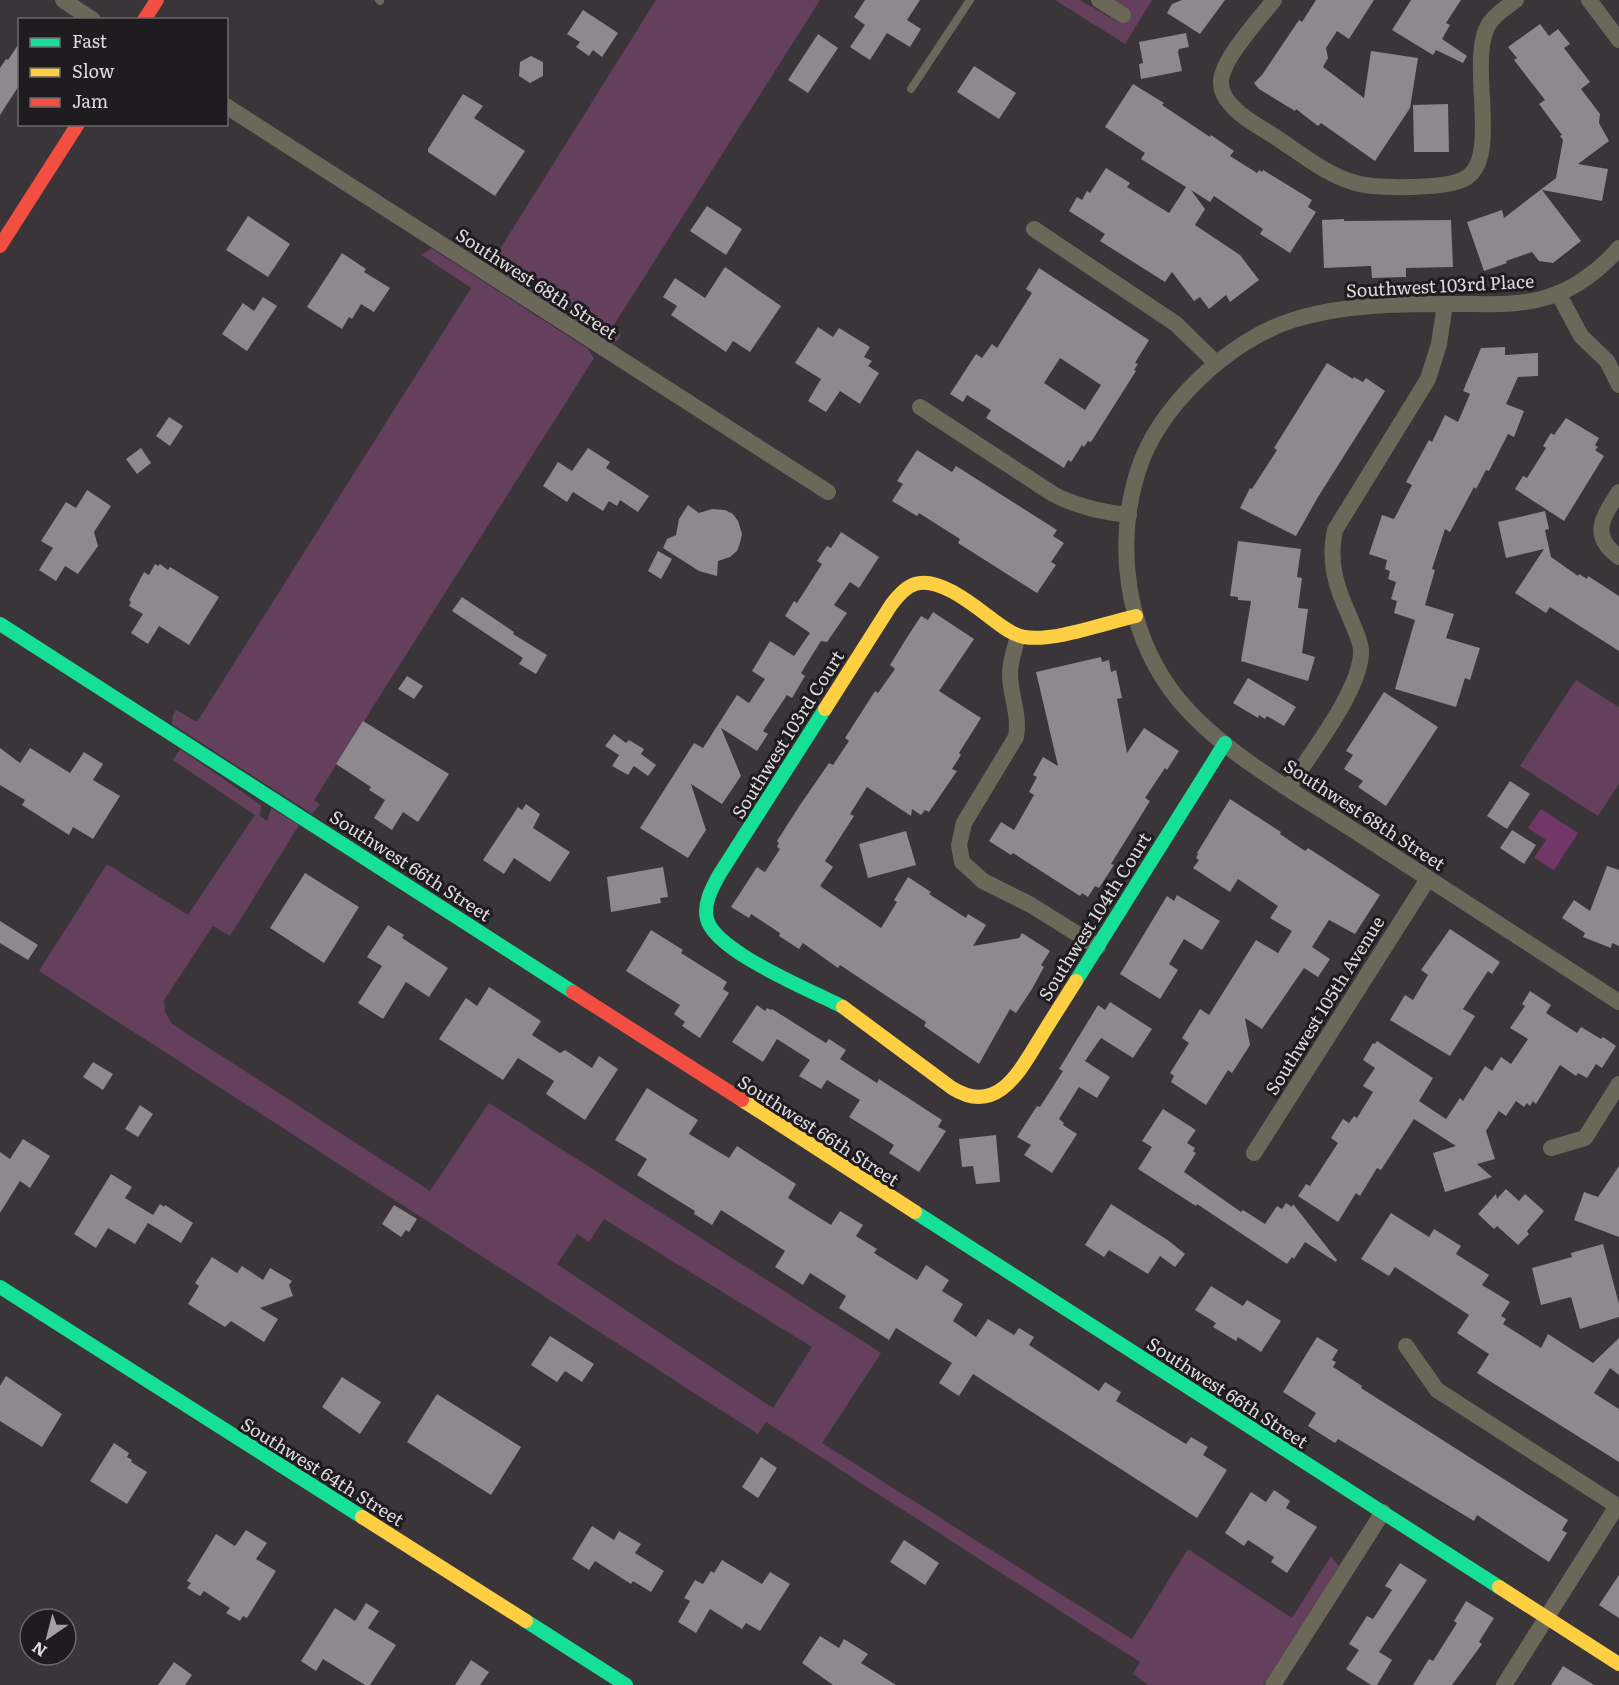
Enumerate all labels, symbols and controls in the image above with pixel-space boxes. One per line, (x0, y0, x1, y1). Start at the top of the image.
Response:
legend (18, 18, 228, 126)
text: Fast (72, 27, 108, 54)
text: Slow (72, 57, 115, 84)
text: Jam (72, 87, 108, 114)
street label: Southwest 68th Street (451, 221, 624, 346)
street label: Southwest 103rd Place (1345, 267, 1535, 303)
street label: Southwest 103rd Court (724, 644, 850, 823)
street label: Southwest 68th Street (1279, 752, 1452, 877)
street label: Southwest 66th Street (325, 803, 498, 928)
street label: Southwest 104th Court (1031, 826, 1157, 1006)
street label: Southwest 105th Avenue (1258, 910, 1390, 1100)
street label: Southwest 66th Street (733, 1068, 906, 1193)
street label: Southwest 66th Street (1142, 1330, 1315, 1455)
street label: Southwest 64th Street (236, 1410, 410, 1533)
north arrow (18, 1607, 78, 1667)
text: N (26, 1636, 51, 1664)

